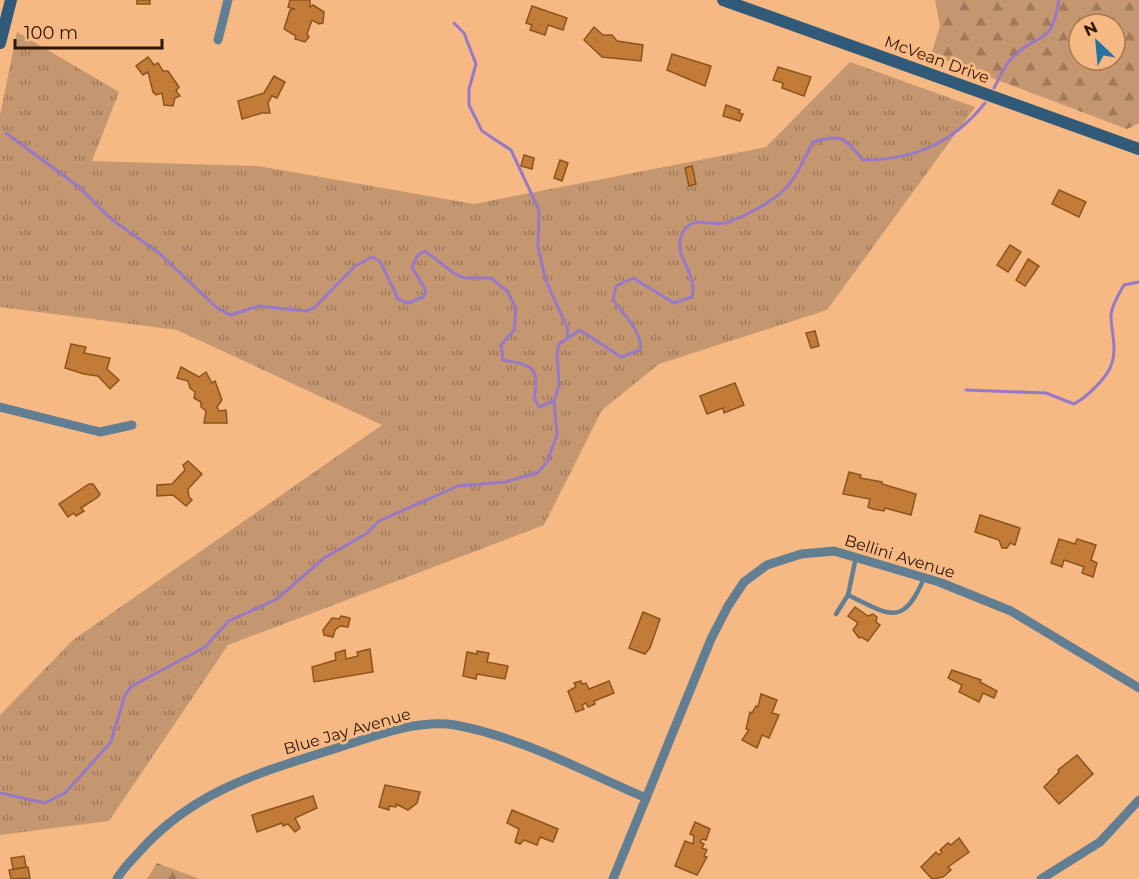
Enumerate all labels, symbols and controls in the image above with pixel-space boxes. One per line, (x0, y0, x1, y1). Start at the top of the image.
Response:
scale bar (15, 12, 162, 50)
north arrow (1067, 12, 1127, 72)
text: N (1081, 18, 1101, 40)
text: 100 m (24, 22, 78, 44)
street label: McVean Drive (882, 32, 992, 87)
street label: Bellini Avenue (842, 531, 957, 582)
street label: Blue Jay Avenue (281, 704, 413, 759)

